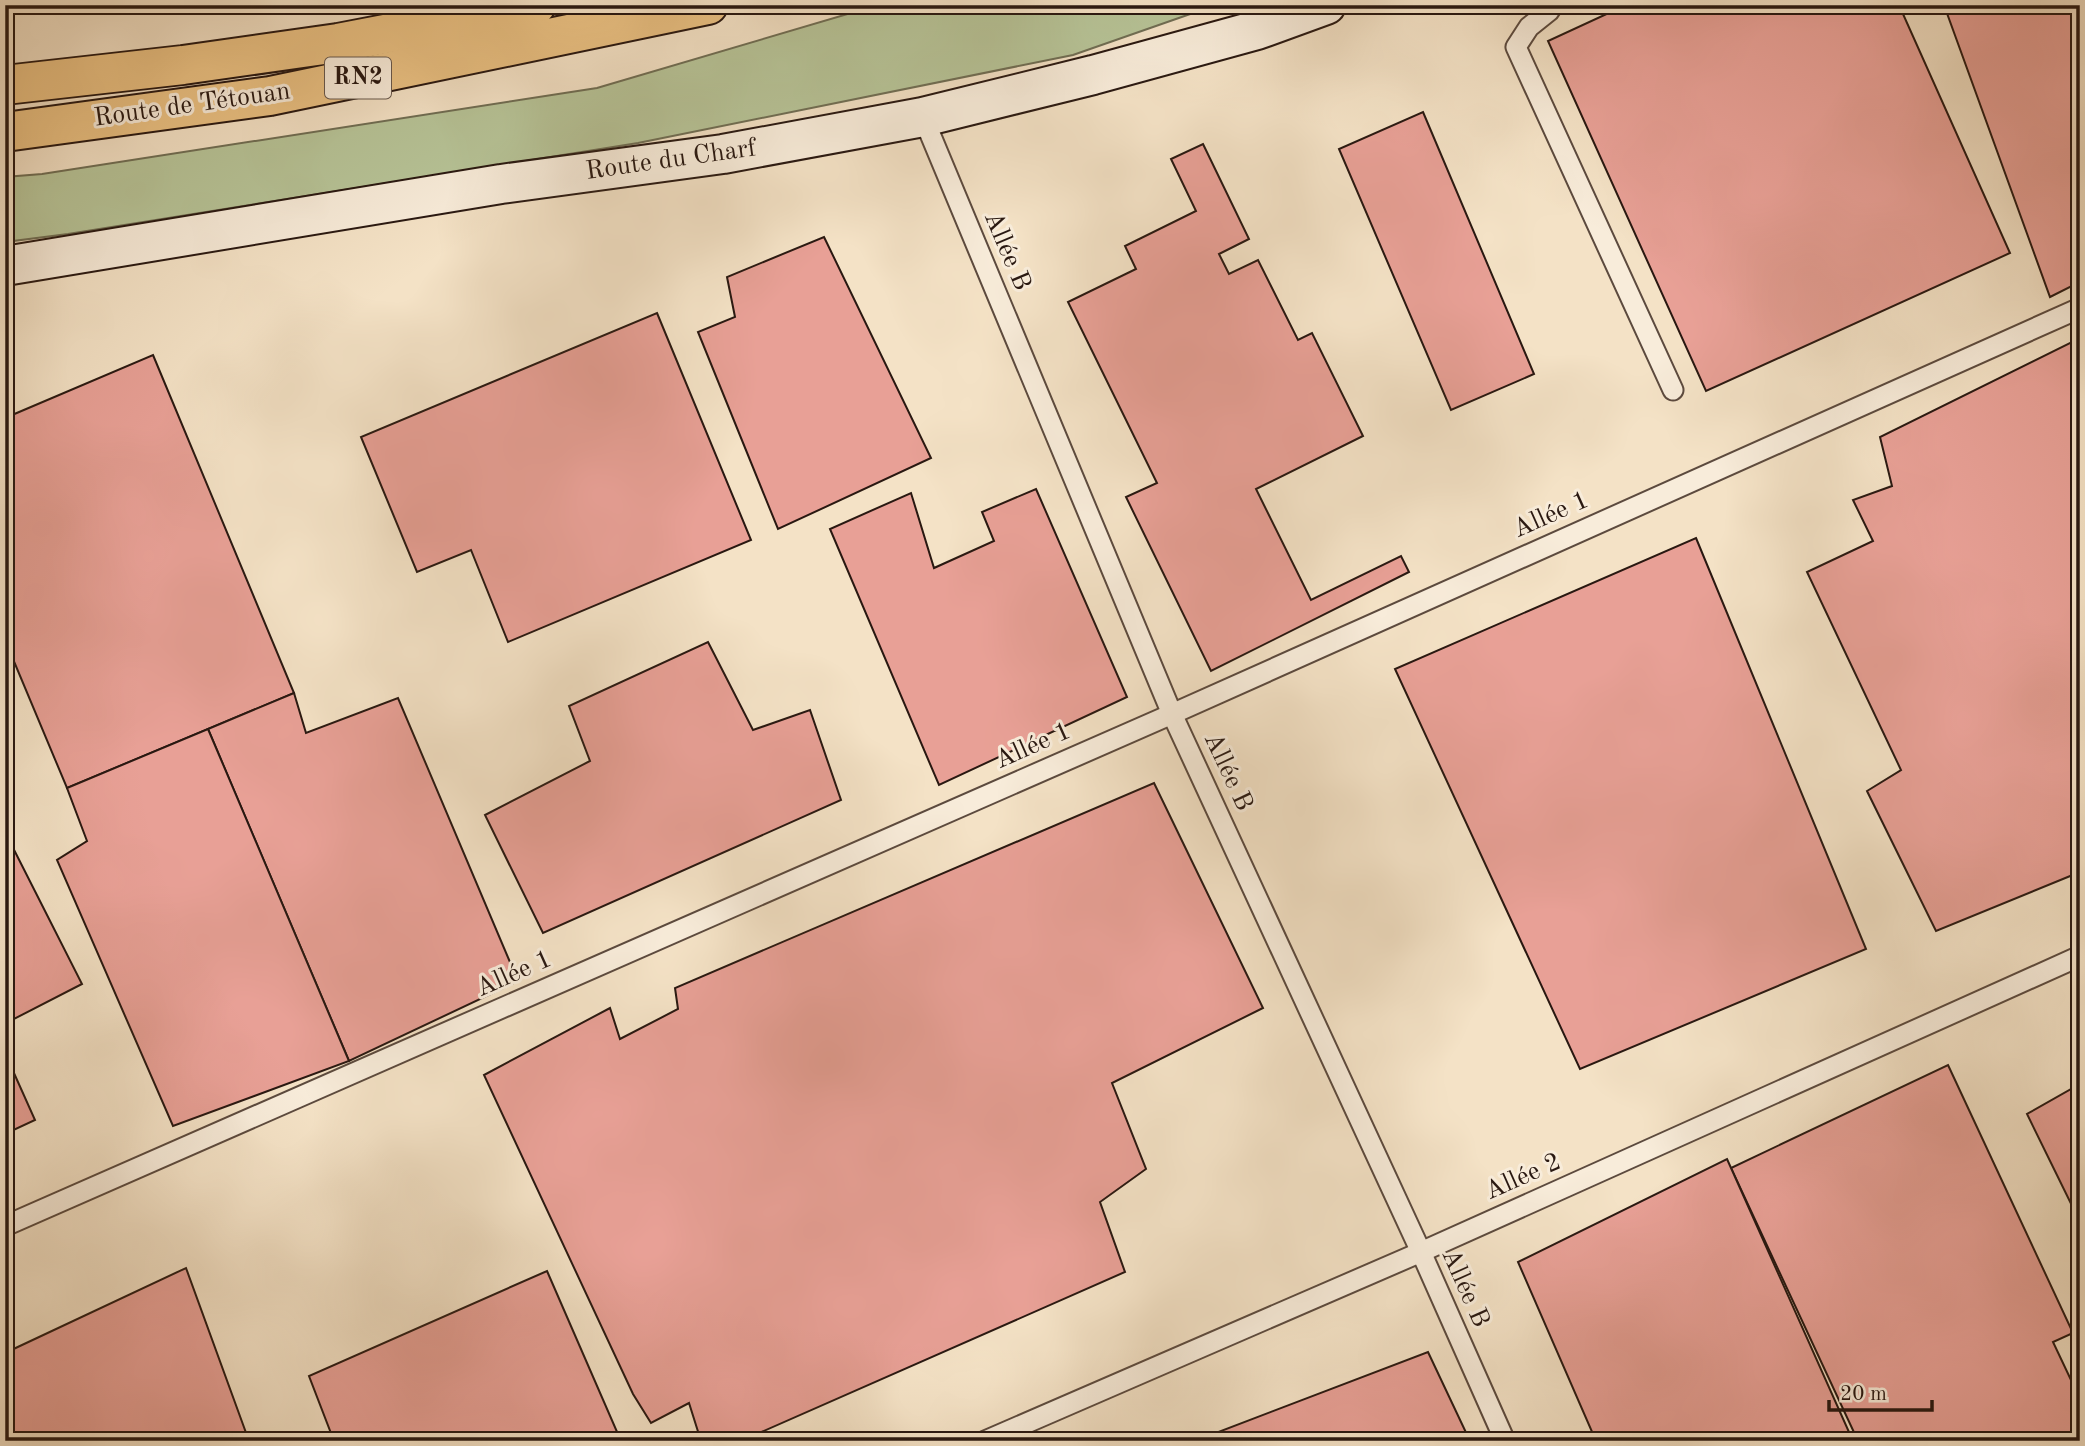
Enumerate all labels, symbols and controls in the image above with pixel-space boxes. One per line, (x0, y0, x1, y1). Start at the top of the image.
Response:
road number: RN2 (325, 57, 391, 98)
street label: Route de Tétouan (92, 78, 292, 132)
street label: Route du Charf (584, 135, 759, 185)
street label: Allée B (979, 208, 1035, 294)
street label: Allée 1 (1509, 487, 1593, 543)
street label: Allée 1 (991, 718, 1075, 774)
street label: Allée B (1199, 729, 1257, 815)
street label: Allée 1 (472, 946, 556, 1002)
street label: Allée 2 (1481, 1149, 1565, 1205)
street label: Allée B (1436, 1245, 1494, 1331)
scale bar (1829, 1369, 1933, 1413)
text: 20 m (1840, 1384, 1887, 1405)

